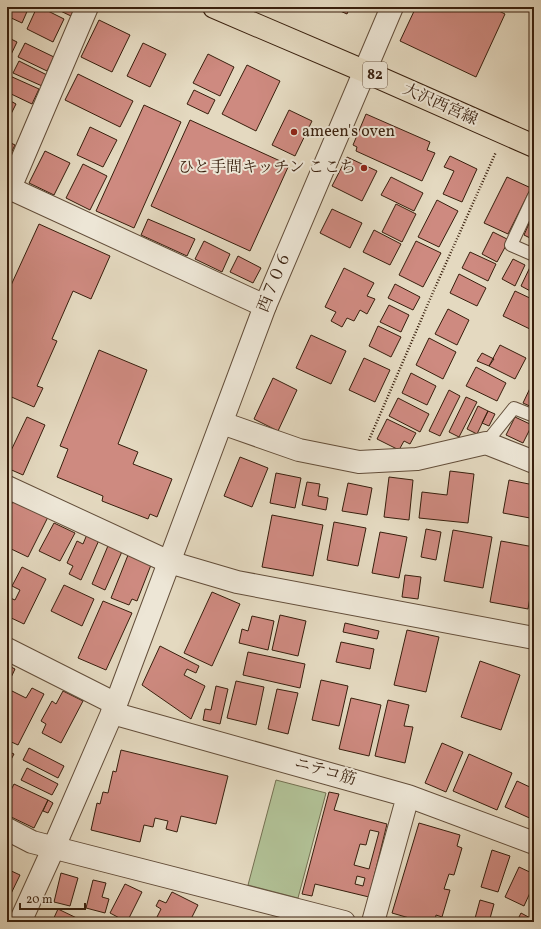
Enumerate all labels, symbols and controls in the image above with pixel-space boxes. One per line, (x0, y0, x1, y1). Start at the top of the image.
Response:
road number: 82 (363, 62, 387, 88)
street label: 大沢西宮線 (399, 79, 481, 131)
place label: ameen's oven (302, 121, 395, 143)
marker: ameen's oven (289, 127, 299, 137)
place label: ひと手間キッチン ここち (178, 157, 356, 179)
marker: ひと手間キッチン ここち (359, 163, 369, 173)
street label: 西７０６ (253, 248, 297, 316)
street label: ニテコ筋 (292, 753, 358, 791)
scale bar (20, 885, 85, 911)
text: 20 m (26, 892, 53, 908)

